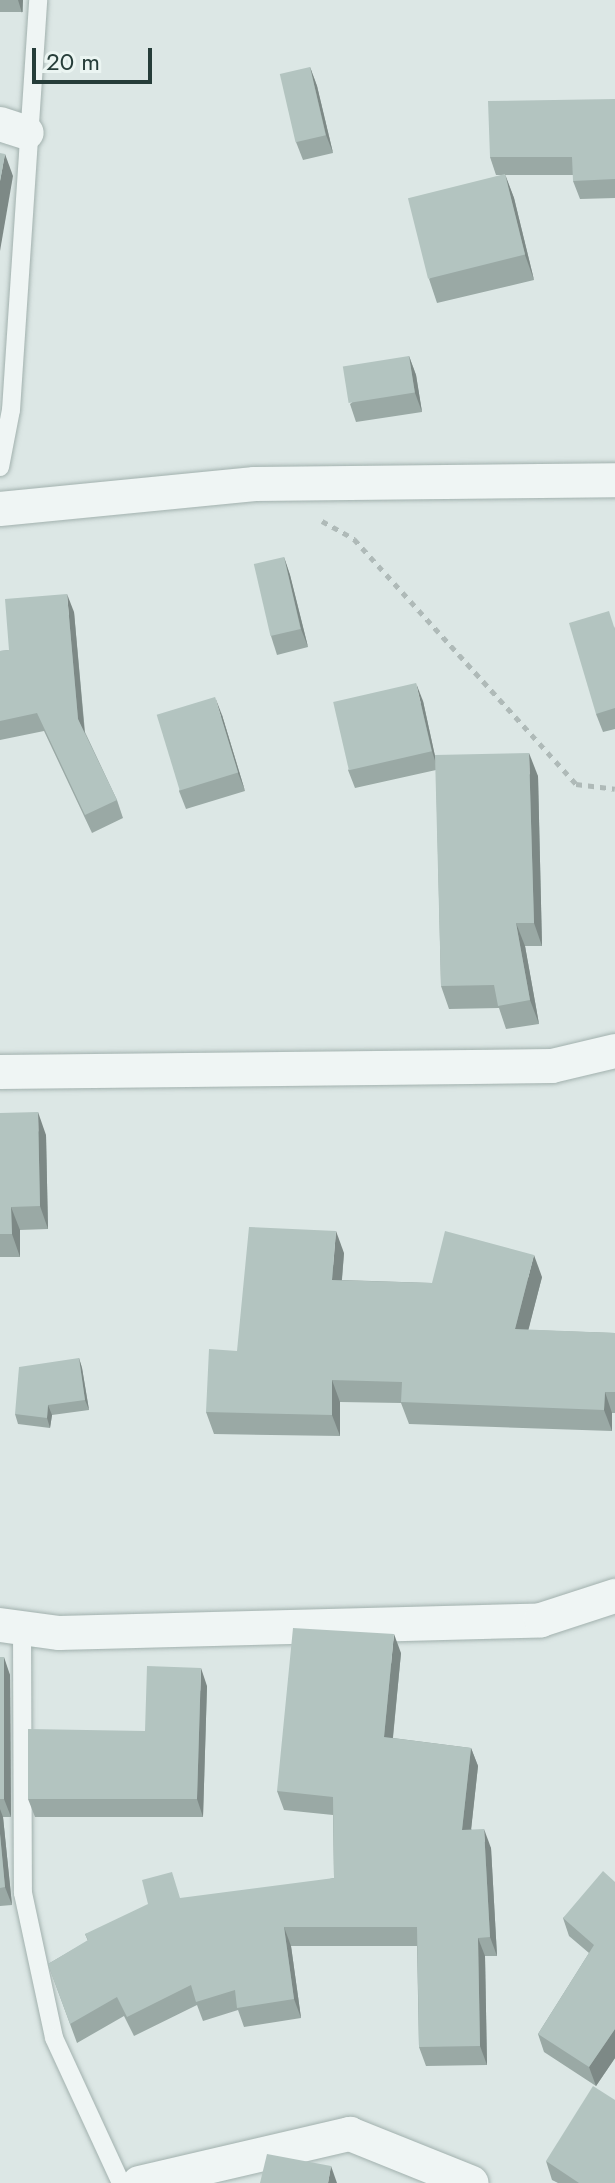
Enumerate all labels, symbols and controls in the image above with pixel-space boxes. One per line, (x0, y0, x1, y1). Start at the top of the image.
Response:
scale bar (36, 32, 156, 82)
text: 20 m (46, 44, 100, 79)

